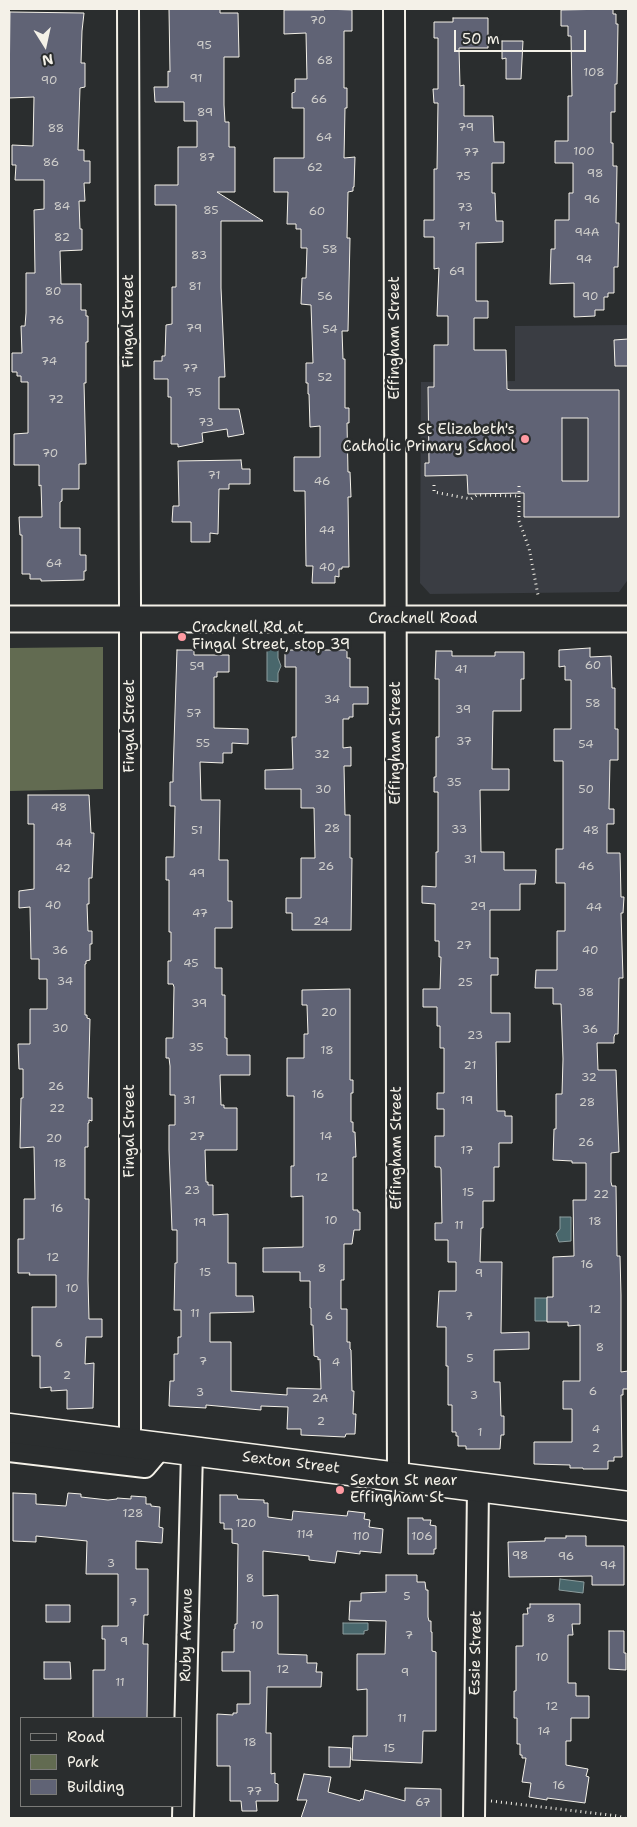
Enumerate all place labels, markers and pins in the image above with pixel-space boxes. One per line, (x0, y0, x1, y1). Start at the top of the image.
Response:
place label: St Elizabeth's Catholic Primary School (343, 421, 515, 456)
marker: St Elizabeth's Catholic Primary School (519, 433, 531, 445)
place label: Cracknell Rd at Fingal Street, stop 39 (192, 619, 350, 654)
marker: Cracknell Rd at Fingal Street, stop 39 (176, 631, 188, 643)
place label: Sexton St near Effingham St (350, 1472, 458, 1507)
marker: Sexton St near Effingham St (334, 1484, 346, 1496)

